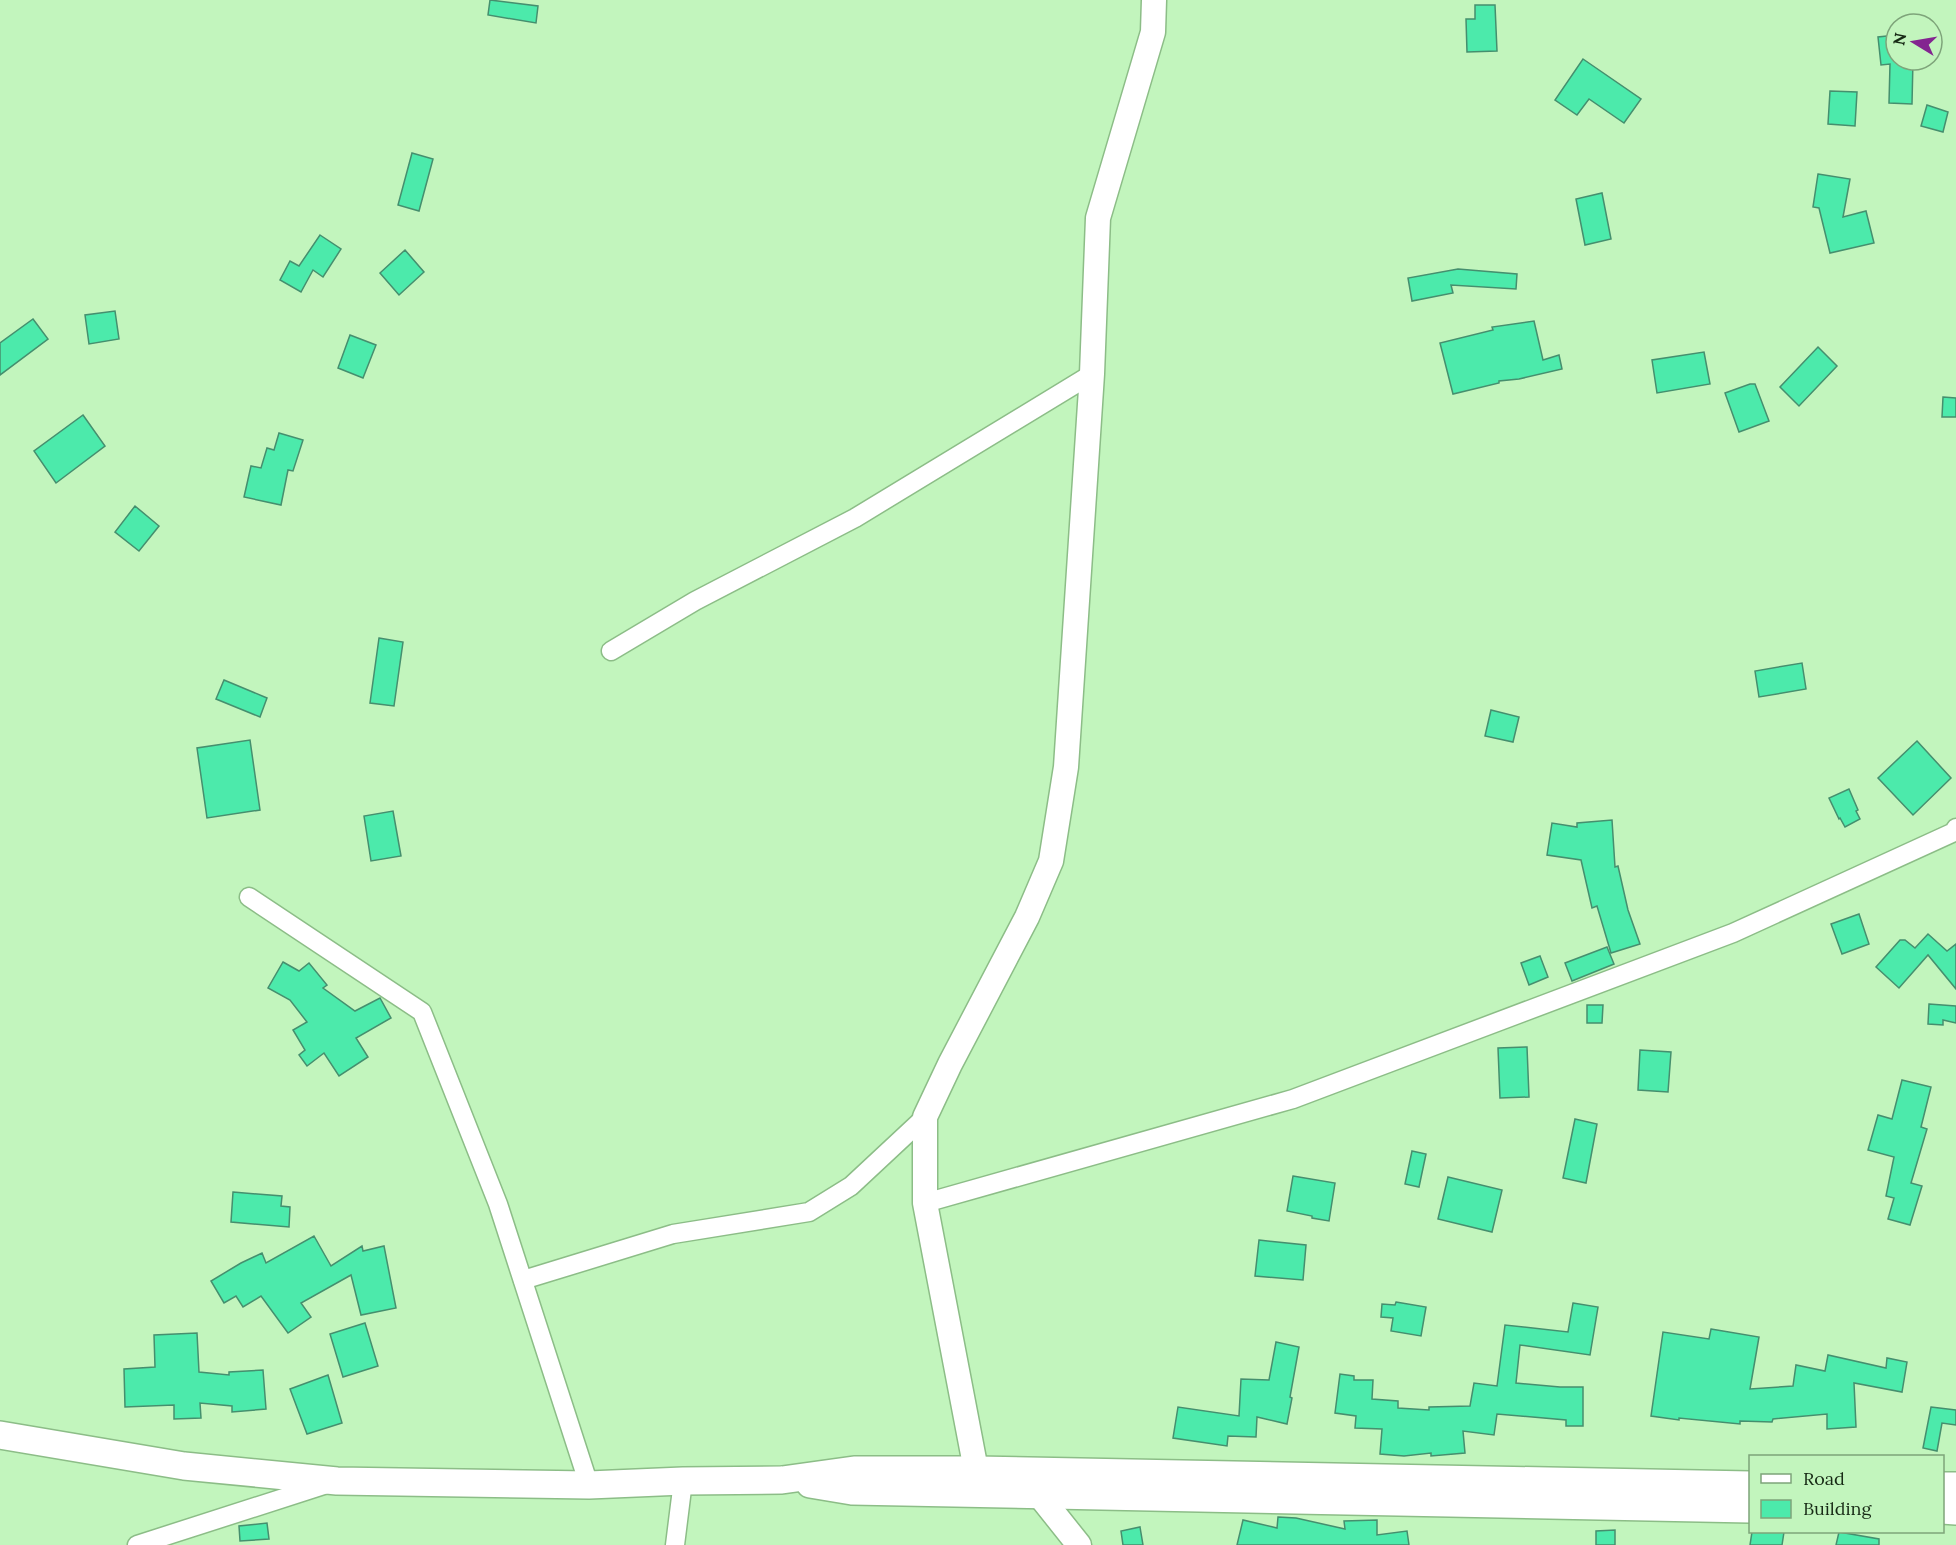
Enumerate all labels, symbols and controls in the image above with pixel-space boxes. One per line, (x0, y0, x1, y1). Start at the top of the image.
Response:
north arrow (1884, 12, 1944, 72)
text: N (1888, 31, 1910, 47)
legend (1749, 1455, 1944, 1533)
text: Road (1803, 1467, 1845, 1490)
text: Building (1803, 1497, 1873, 1520)

